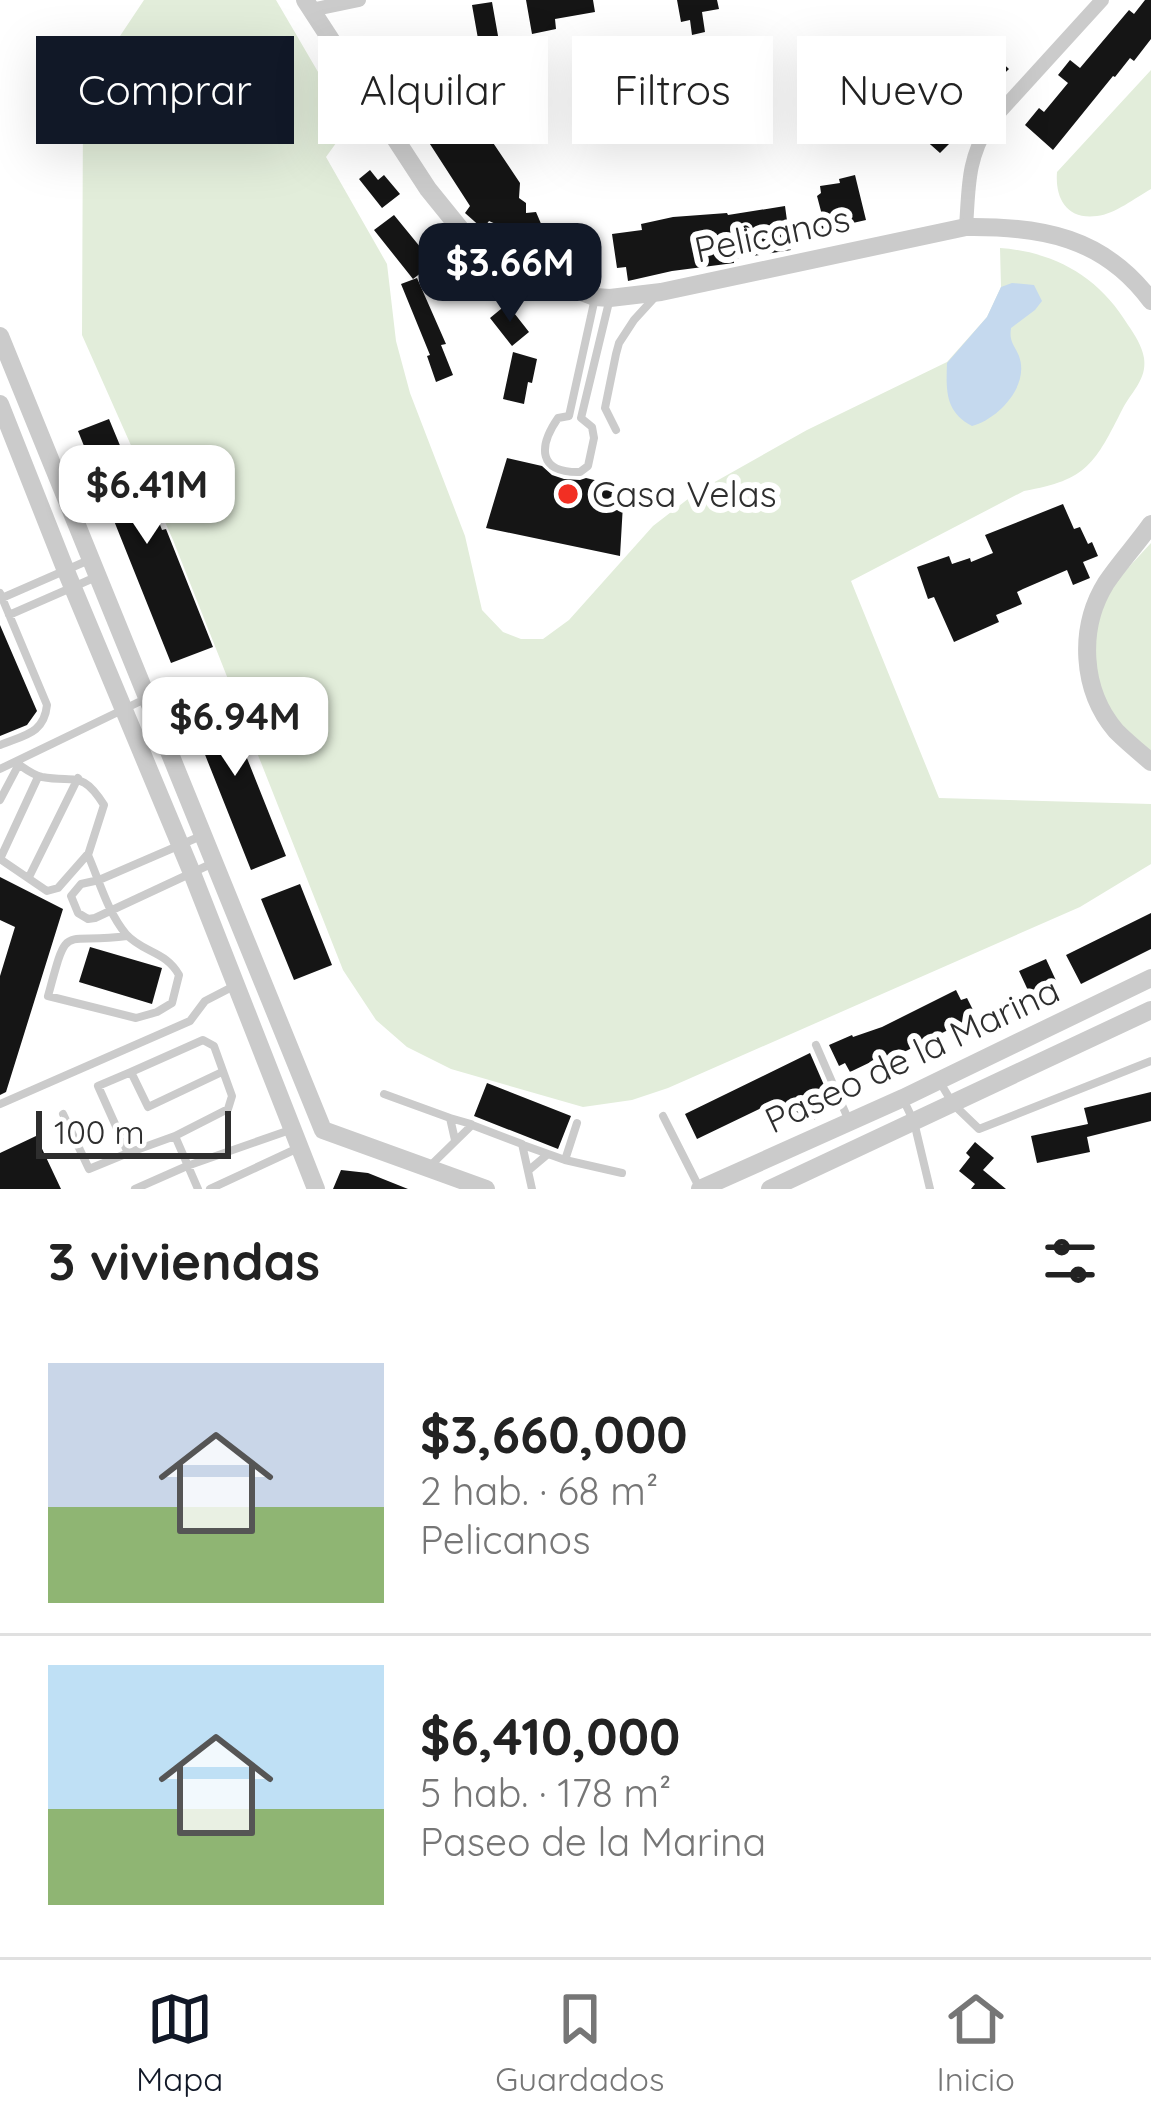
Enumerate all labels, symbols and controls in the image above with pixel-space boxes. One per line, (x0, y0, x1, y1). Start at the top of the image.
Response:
chip: Comprar (36, 36, 294, 144)
chip: Alquilar (318, 36, 548, 144)
chip: Filtros (572, 36, 773, 144)
chip: Nuevo (797, 36, 1006, 144)
street label: Pelicanos (690, 195, 854, 272)
pin: $3.66M (412, 223, 608, 325)
text: $3.66M (445, 237, 575, 286)
pin: $6.41M (49, 445, 245, 547)
text: $6.41M (86, 459, 208, 508)
place label: Casa Velas (592, 471, 777, 516)
marker: Casa Velas (555, 481, 581, 507)
pin: $6.94M (137, 677, 333, 779)
text: $6.94M (169, 691, 301, 740)
street label: Paseo de la Marina (757, 967, 1066, 1142)
scale bar (36, 1105, 231, 1158)
text: 100 m (54, 1111, 145, 1152)
icon: filters (1037, 1228, 1103, 1294)
text: 3 viviendas (48, 1229, 320, 1293)
text: $3,660,000 (420, 1402, 688, 1466)
icon: home (144, 1411, 288, 1555)
text: 2 hab. · 68 m² (420, 1466, 658, 1515)
text: Pelicanos (420, 1515, 590, 1564)
text: $6,410,000 (420, 1704, 680, 1768)
icon: home (144, 1713, 288, 1857)
text: 5 hab. · 178 m² (420, 1768, 671, 1817)
text: Paseo de la Marina (420, 1817, 766, 1866)
tab: Mapa (136, 1986, 223, 2099)
tab: Guardados (495, 1986, 664, 2099)
tab: Inicio (936, 1986, 1015, 2099)

